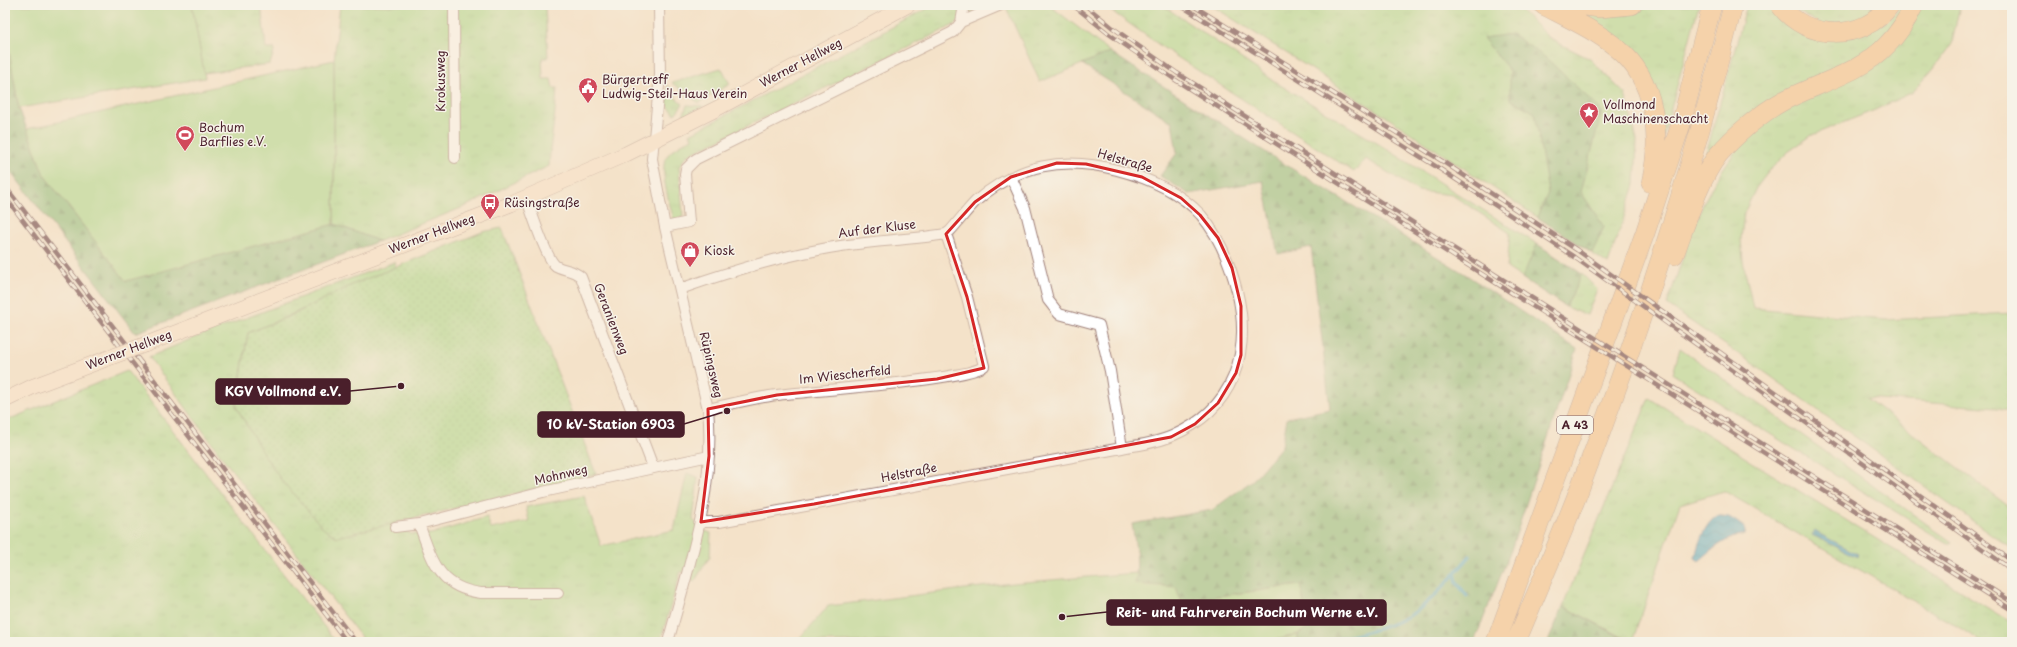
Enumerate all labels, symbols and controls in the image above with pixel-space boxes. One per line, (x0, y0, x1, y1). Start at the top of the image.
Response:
street label: Werner Hellweg (756, 33, 845, 91)
street label: Krokusweg (431, 50, 449, 112)
place label: Bürgertreff Ludwig-Steil-Haus Verein (602, 70, 747, 102)
public building icon: Bürgertreff Ludwig-Steil-Haus Verein (577, 76, 599, 104)
place label: Vollmond Maschinenschacht (1603, 95, 1708, 127)
place icon: Vollmond Maschinenschacht (1578, 101, 1600, 129)
place label: Bochum Barflies e.V. (199, 118, 267, 150)
sports icon: Bochum Barflies e.V. (174, 124, 196, 152)
street label: Helstraße (1096, 144, 1155, 176)
bus stop icon: Rüsingstraße (479, 192, 501, 220)
place label: Rüsingstraße (504, 193, 580, 211)
street label: Werner Hellweg (386, 208, 477, 258)
street label: Auf der Kluse (837, 214, 917, 242)
shop icon: Kiosk (679, 240, 701, 268)
place label: Kiosk (704, 241, 735, 259)
street label: Geranienweg (590, 280, 634, 357)
street label: Werner Hellweg (83, 324, 174, 374)
street label: Rüpingsweg (696, 330, 728, 400)
street label: Im Wiescherfeld (798, 360, 892, 388)
callout: KGV Vollmond e.V. (216, 379, 350, 404)
text: KGV Vollmond e.V. (225, 381, 342, 400)
callout: 10 kV-Station 6903 (538, 412, 684, 437)
text: 10 kV-Station 6903 (547, 414, 676, 433)
road number: A 43 (1557, 416, 1593, 434)
street label: Helstraße (879, 458, 938, 486)
street label: Mohnweg (532, 459, 589, 489)
callout: Reit- und Fahrverein Bochum Werne e.V. (1107, 600, 1386, 625)
text: Reit- und Fahrverein Bochum Werne e.V. (1116, 602, 1378, 621)

